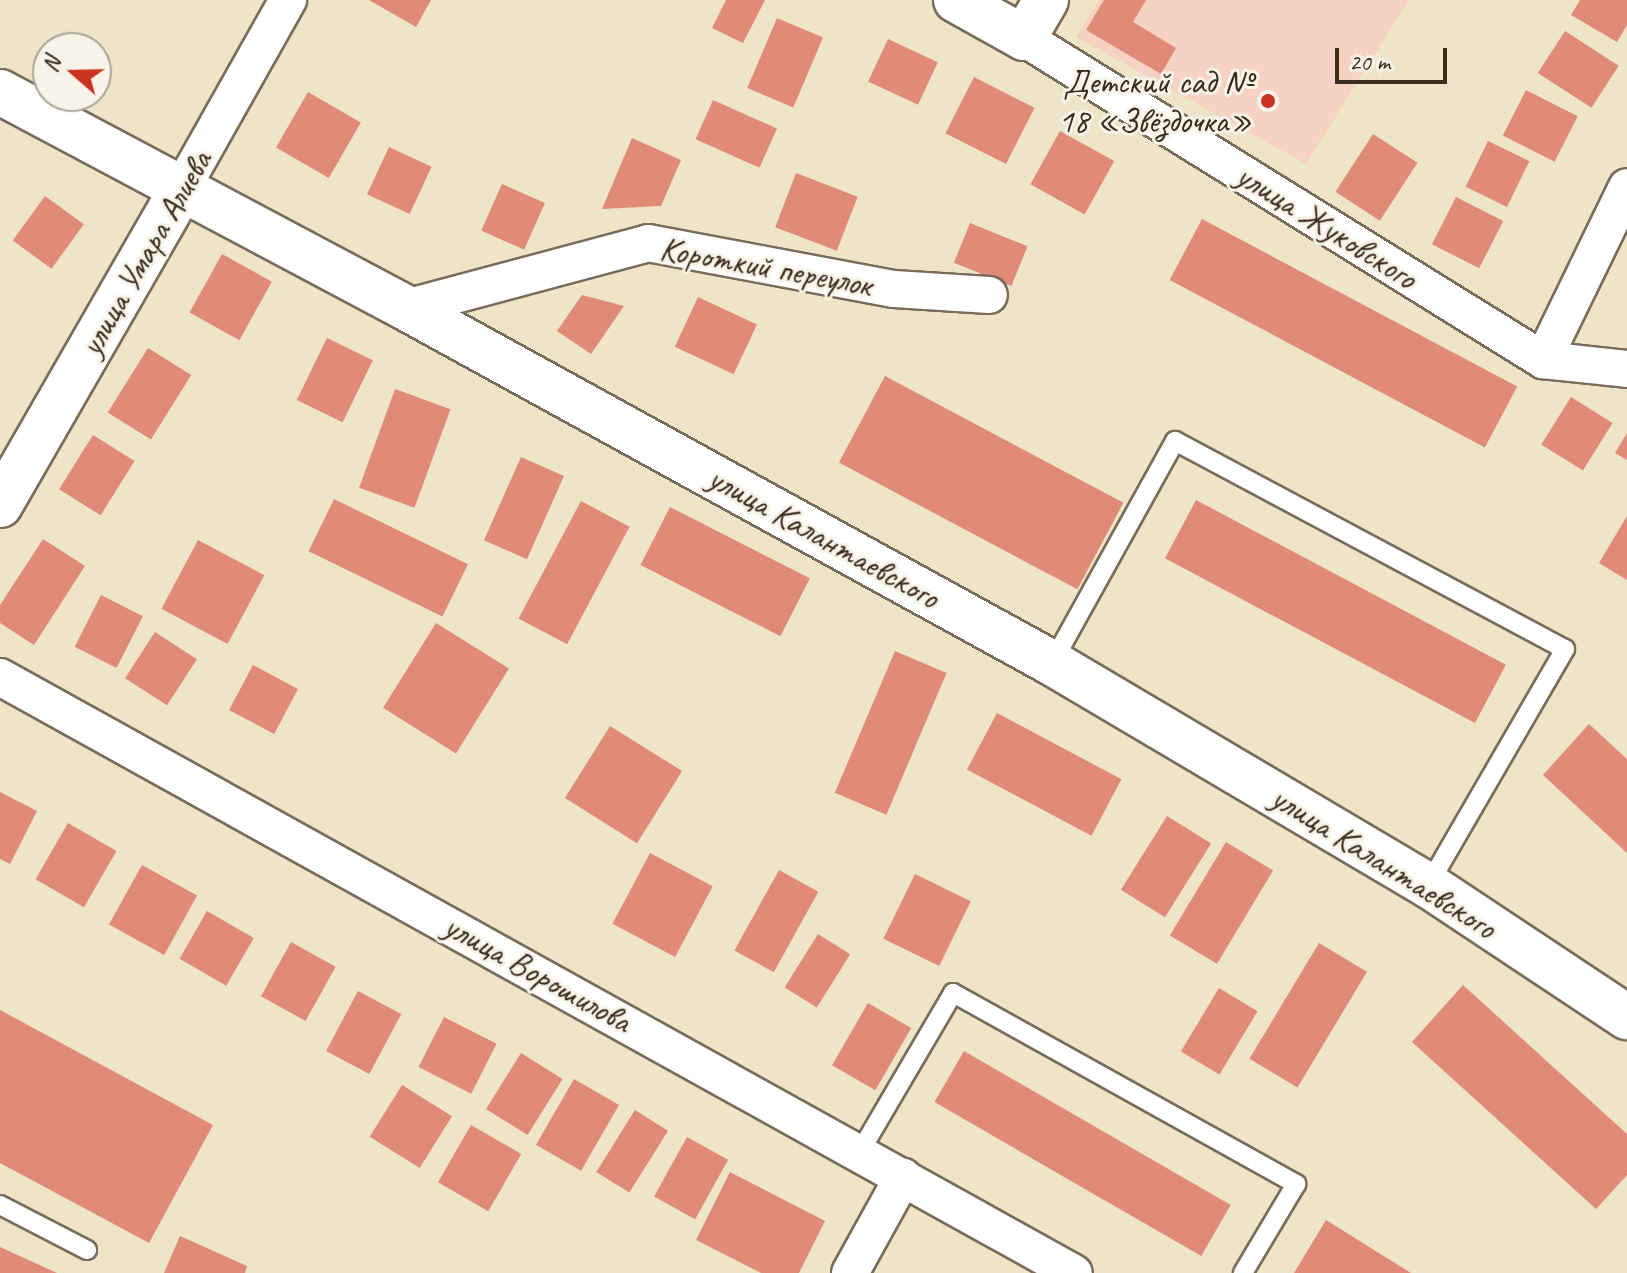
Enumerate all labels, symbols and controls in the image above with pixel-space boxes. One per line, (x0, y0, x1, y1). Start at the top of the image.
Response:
north arrow (32, 32, 112, 112)
scale bar (1339, 32, 1451, 82)
text: 20 m (1349, 47, 1390, 77)
text: N (36, 53, 67, 76)
place label: Детский сад № 18 «Звёздочка» (1058, 61, 1252, 140)
marker: Детский сад № 18 «Звёздочка» (1259, 92, 1277, 110)
street label: улица Умара Алиева (69, 142, 221, 364)
street label: улица Жуковского (1229, 154, 1425, 298)
street label: Короткий переулок (657, 227, 875, 305)
street label: улица Калантаевского (702, 457, 946, 617)
street label: улица Калантаевского (1264, 777, 1504, 947)
street label: улица Ворошилова (438, 905, 638, 1041)

